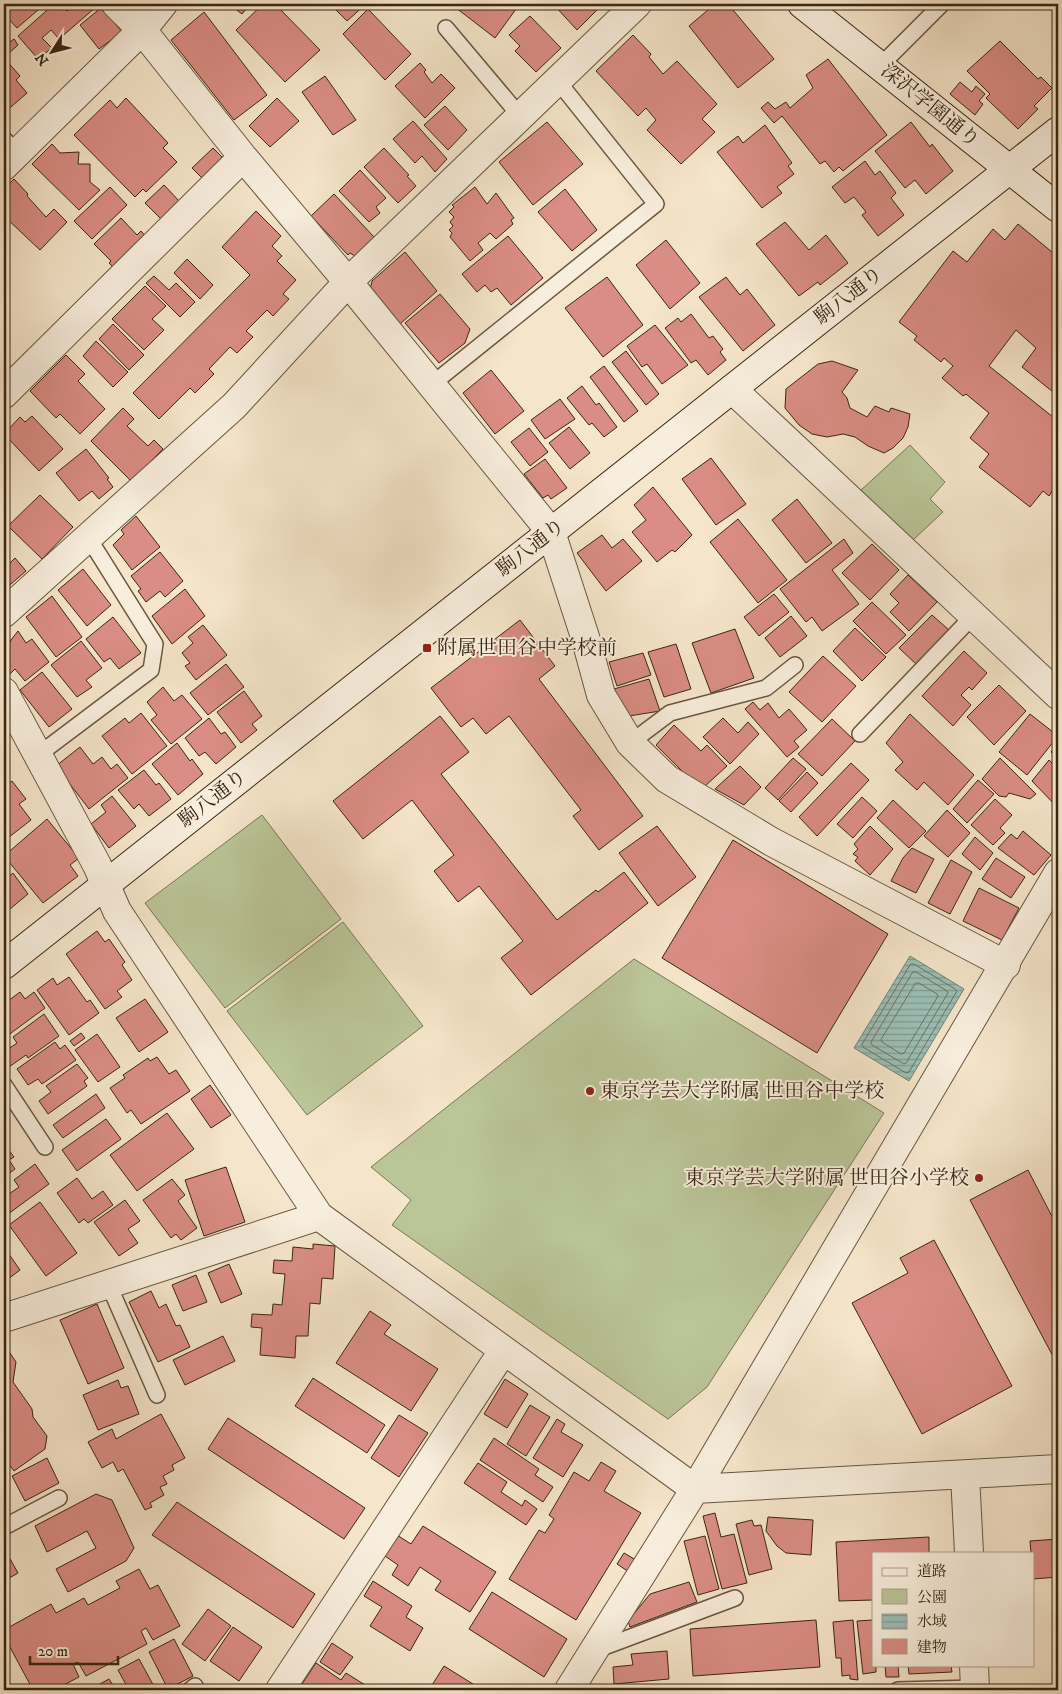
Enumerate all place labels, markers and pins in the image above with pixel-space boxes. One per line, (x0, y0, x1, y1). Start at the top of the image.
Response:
place label: 附属世田谷中学校前 (437, 636, 617, 661)
marker: 附属世田谷中学校前 (421, 642, 433, 654)
place label: 東京学芸大学附属 世田谷中学校 (600, 1079, 884, 1104)
marker: 東京学芸大学附属 世田谷中学校 (584, 1085, 596, 1097)
place label: 東京学芸大学附属 世田谷小学校 (685, 1166, 969, 1191)
marker: 東京学芸大学附属 世田谷小学校 (973, 1172, 985, 1184)

